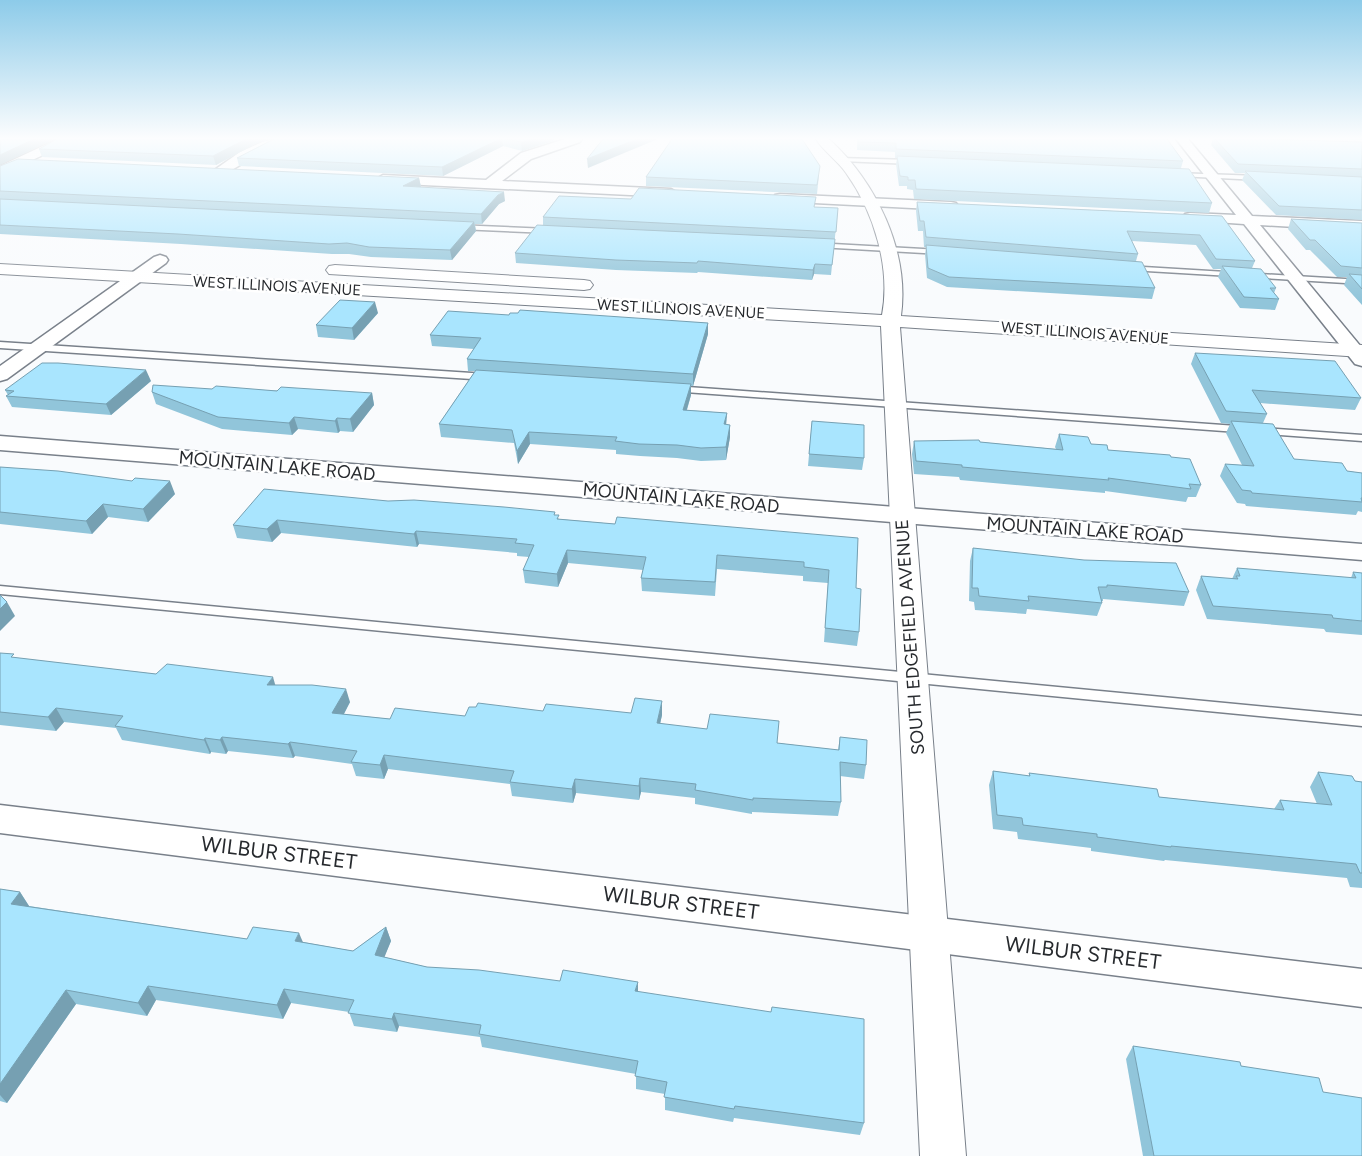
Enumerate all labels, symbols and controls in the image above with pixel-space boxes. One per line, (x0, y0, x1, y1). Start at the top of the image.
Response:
street label: WEST ILLINOIS AVENUE (192, 273, 362, 299)
street label: WEST ILLINOIS AVENUE (596, 296, 766, 322)
street label: WEST ILLINOIS AVENUE (1000, 318, 1170, 348)
street label: MOUNTAIN LAKE ROAD (178, 446, 376, 486)
street label: MOUNTAIN LAKE ROAD (582, 478, 780, 518)
street label: MOUNTAIN LAKE ROAD (986, 512, 1184, 548)
street label: SOUTH EDGEFIELD AVENUE (891, 518, 929, 756)
street label: WILBUR STREET (200, 831, 359, 875)
street label: WILBUR STREET (602, 881, 761, 925)
street label: WILBUR STREET (1004, 931, 1163, 975)

